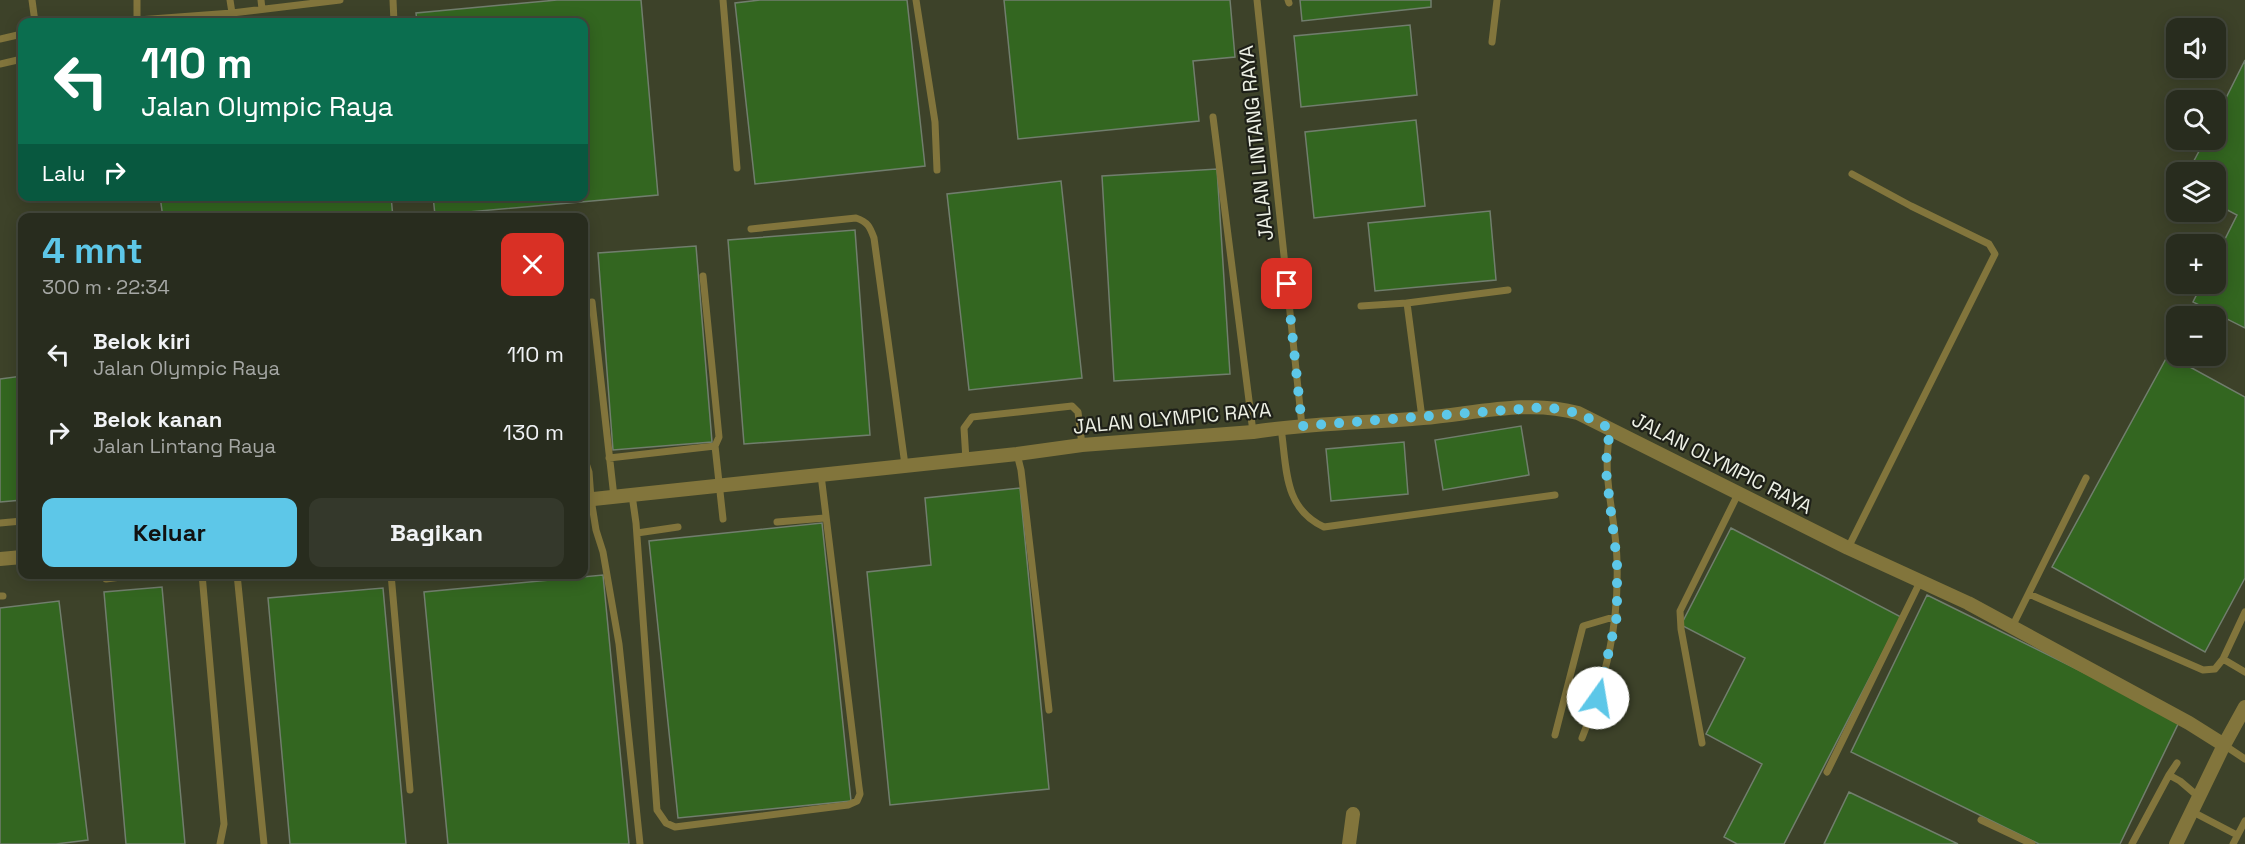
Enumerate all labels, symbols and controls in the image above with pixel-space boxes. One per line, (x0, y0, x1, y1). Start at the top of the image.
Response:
map controls (2166, 18, 2226, 366)
button: sound (2166, 18, 2226, 78)
text: 110 m (141, 37, 253, 90)
icon: left (42, 42, 120, 120)
street label: JALAN LINTANG RAYA (1233, 44, 1279, 242)
text: Jalan Olympic Raya (141, 89, 393, 124)
button: search (2166, 90, 2226, 150)
icon: right (98, 156, 131, 189)
text: Lalu (42, 159, 86, 187)
button: layers (2166, 162, 2226, 222)
text: 4 mnt (42, 228, 143, 274)
button: close (501, 233, 564, 296)
button: + (2166, 234, 2226, 294)
pin (1261, 258, 1312, 309)
icon: arrive (1270, 267, 1303, 300)
text: 300 m · 22:34 (42, 274, 170, 300)
button: − (2166, 306, 2226, 366)
text: Belok kiri (93, 327, 190, 355)
icon: left (42, 338, 75, 371)
text: 110 m (507, 340, 564, 368)
text: Jalan Olympic Raya (93, 355, 280, 381)
street label: JALAN OLYMPIC RAYA (1072, 396, 1273, 440)
text: Belok kanan (93, 405, 222, 433)
street label: JALAN OLYMPIC RAYA (1627, 406, 1817, 520)
icon: right (42, 416, 75, 449)
text: 130 m (503, 418, 564, 446)
text: Jalan Lintang Raya (93, 433, 276, 459)
button: Keluar (42, 498, 297, 567)
button: Bagikan (309, 498, 564, 567)
position arrow (1566, 666, 1630, 730)

